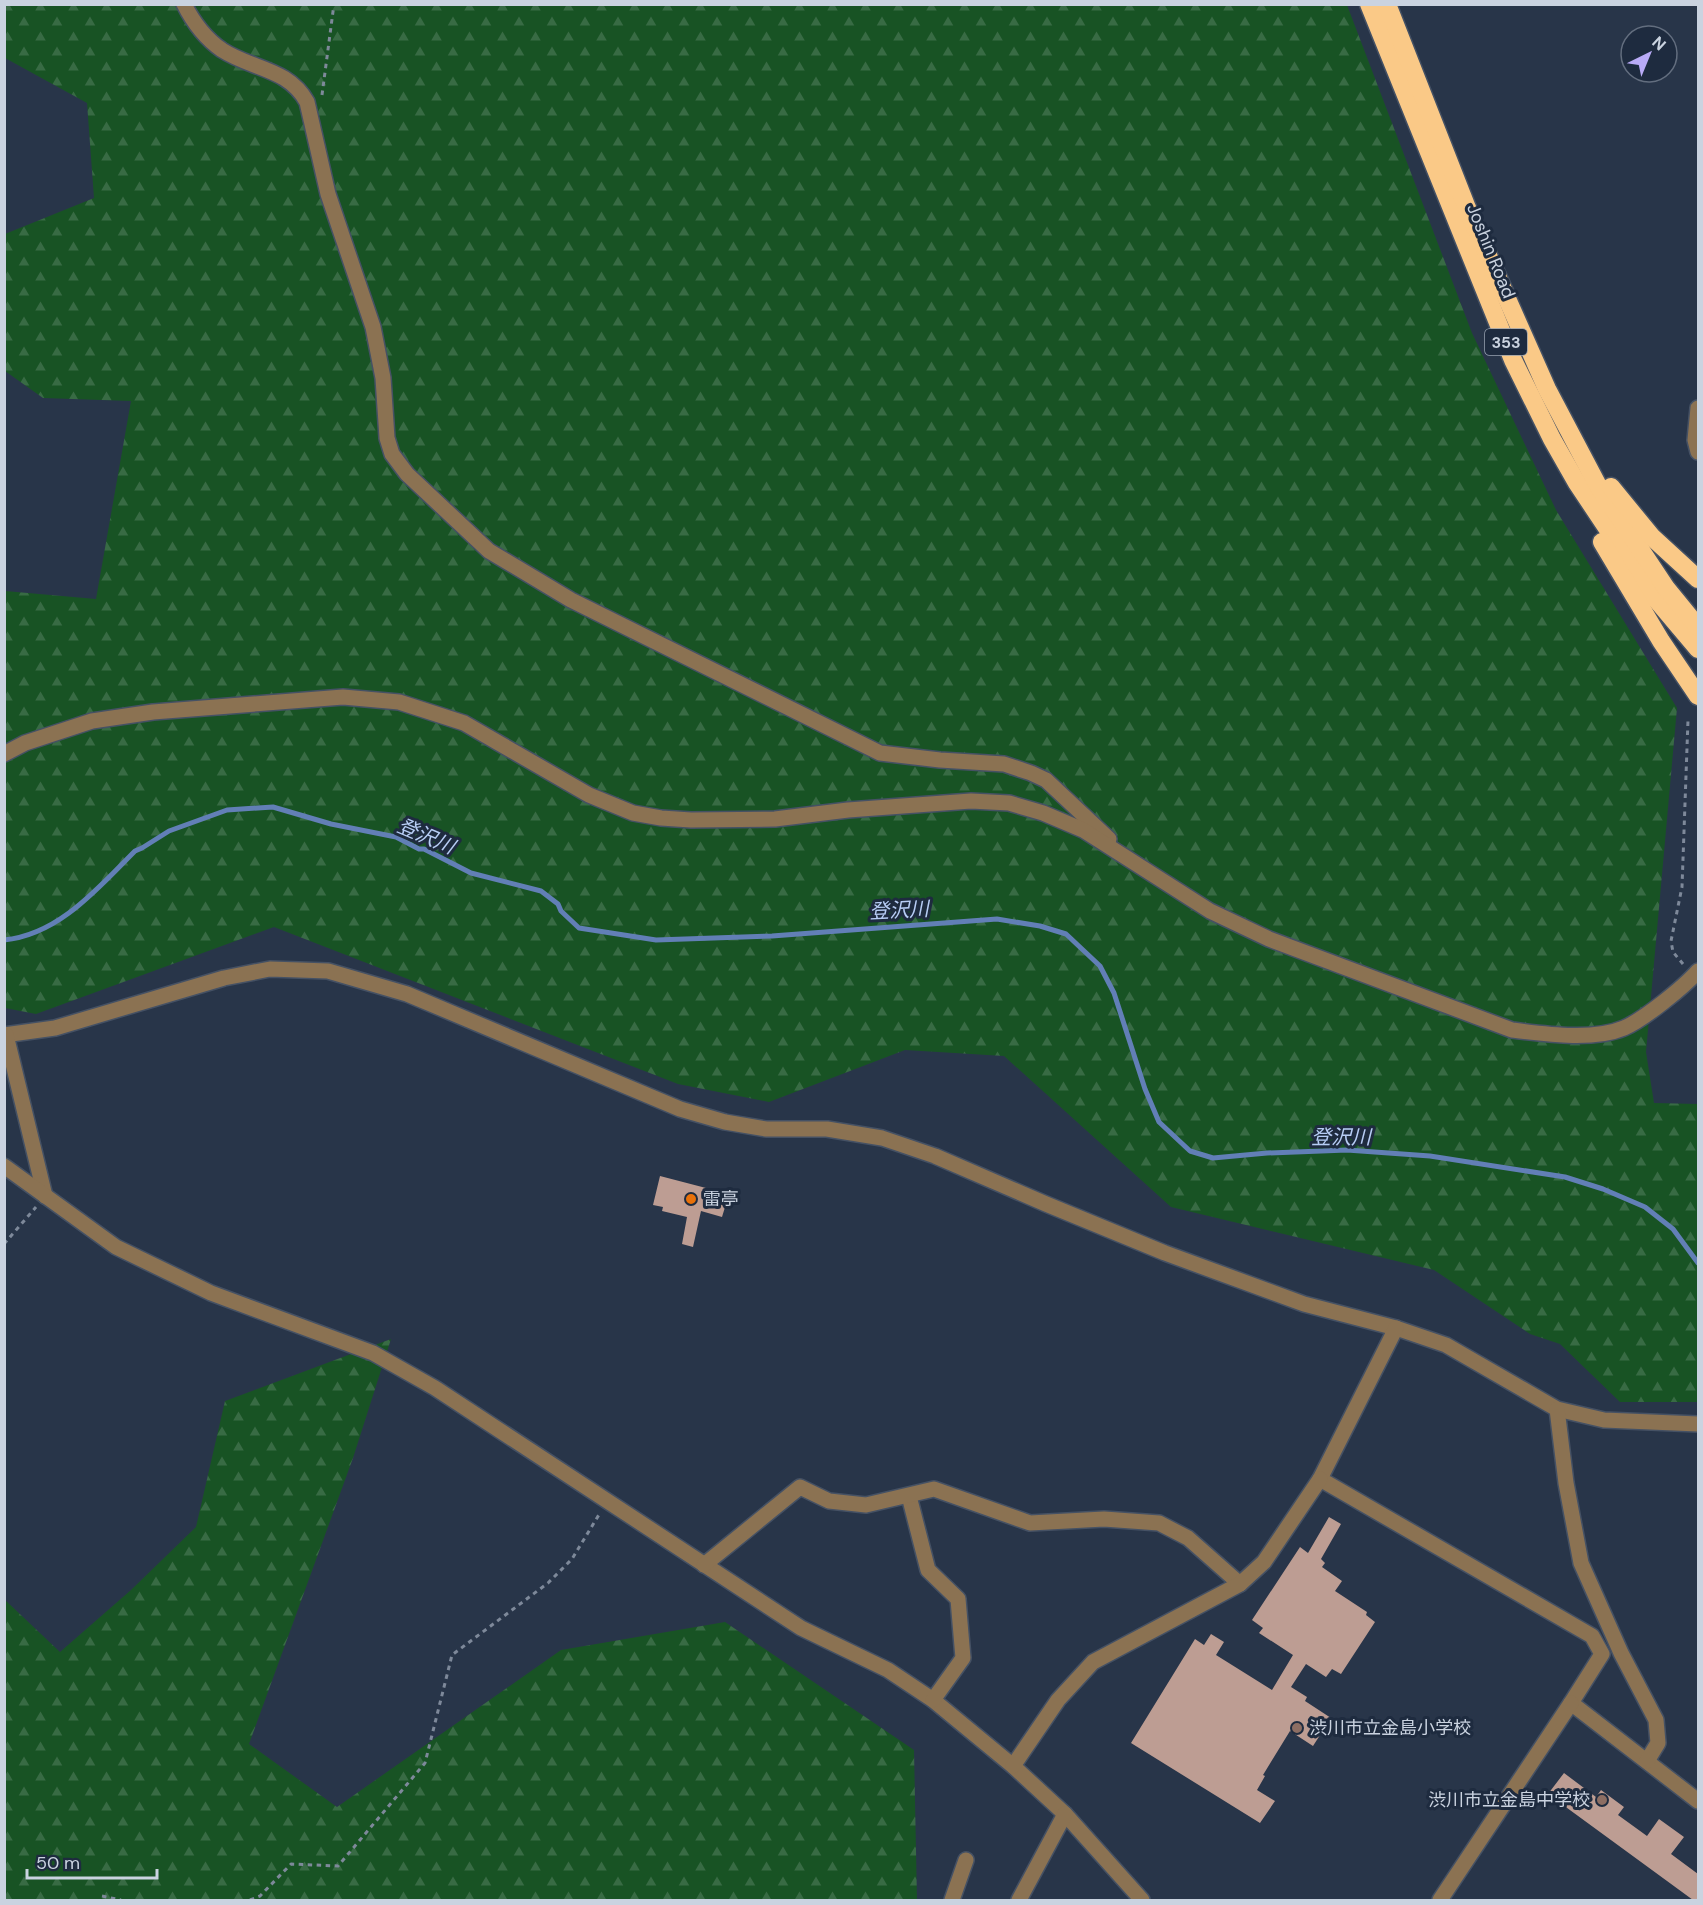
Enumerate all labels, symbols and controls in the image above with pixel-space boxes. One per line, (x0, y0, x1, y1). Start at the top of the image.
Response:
north arrow (1619, 24, 1679, 84)
text: N (1647, 32, 1670, 55)
street label: Joshin Road (1461, 200, 1521, 302)
road number: 353 (1485, 329, 1527, 355)
water label: 登沢川 (393, 812, 461, 860)
water label: 登沢川 (868, 895, 932, 925)
water label: 登沢川 (1311, 1124, 1373, 1150)
place label: 雷亭 (703, 1187, 739, 1211)
marker: 雷亭 (684, 1192, 698, 1206)
place label: 渋川市立金島小学校 (1309, 1716, 1471, 1740)
marker: 渋川市立金島小学校 (1290, 1721, 1304, 1735)
place label: 渋川市立金島中学校 (1428, 1788, 1590, 1812)
marker: 渋川市立金島中学校 (1595, 1793, 1609, 1807)
scale bar (27, 1842, 158, 1880)
text: 50 m (36, 1851, 80, 1875)

